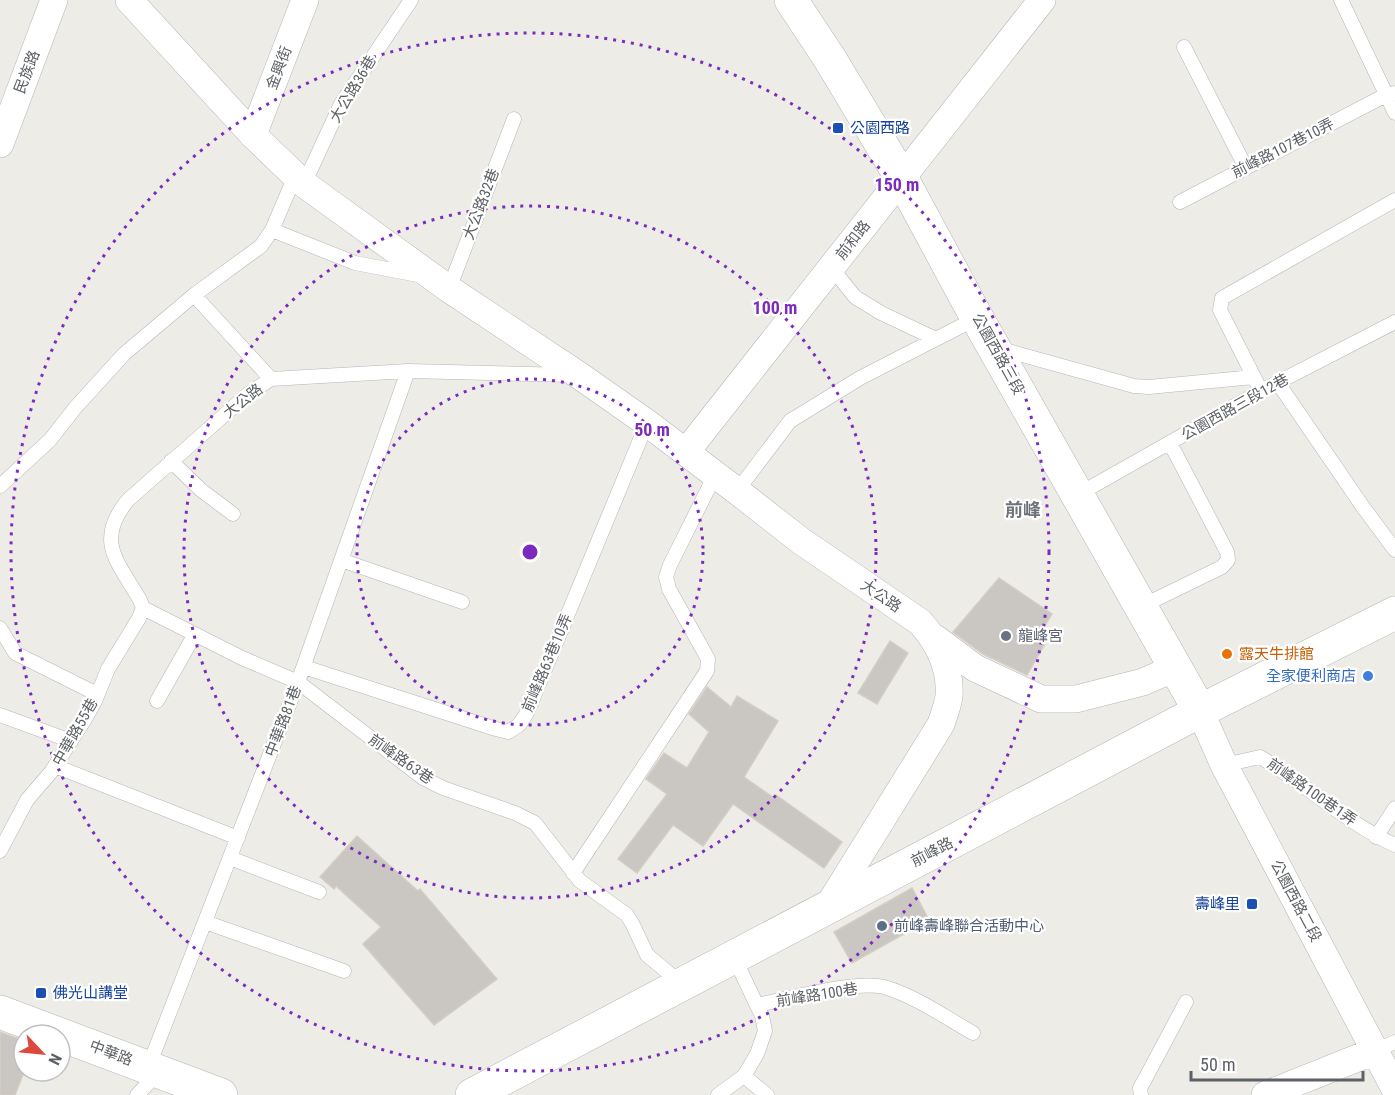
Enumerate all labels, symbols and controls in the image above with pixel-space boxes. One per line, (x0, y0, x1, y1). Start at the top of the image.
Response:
street label: 金興街 (263, 44, 295, 92)
street label: 民族路 (11, 48, 43, 96)
street label: 大公路36巷 (326, 52, 380, 126)
street label: 前峰路107巷10弄 (1229, 115, 1337, 181)
place label: 公園西路 (850, 119, 910, 137)
marker: 公園西路 (831, 121, 845, 135)
street label: 大公路32巷 (459, 166, 503, 242)
text: 150 m (875, 174, 919, 195)
street label: 前和路 (832, 217, 874, 263)
text: 100 m (753, 297, 797, 318)
street label: 公園西路三段 (968, 310, 1028, 398)
street label: 公園西路三段12巷 (1178, 370, 1292, 444)
street label: 大公路 (220, 380, 266, 422)
text: 50 m (634, 419, 670, 440)
district label: 前峰 (1005, 499, 1041, 520)
centre of rings (520, 542, 540, 562)
street label: 大公路 (857, 576, 905, 616)
street label: 前峰路63巷10弄 (518, 611, 576, 715)
place label: 龍峰宮 (1018, 627, 1063, 645)
marker: 龍峰宮 (999, 629, 1013, 643)
place label: 露天牛排館 (1239, 645, 1314, 663)
marker: 露天牛排館 (1220, 647, 1234, 661)
place label: 全家便利商店 (1266, 667, 1356, 685)
marker: 全家便利商店 (1361, 669, 1375, 683)
street label: 中華路81巷 (261, 683, 305, 759)
street label: 中華路55巷 (49, 695, 101, 769)
street label: 前峰路63巷 (365, 730, 437, 788)
street label: 前峰路100巷1弄 (1264, 755, 1360, 829)
street label: 前峰路 (908, 833, 956, 871)
street label: 公園西路二段 (1267, 857, 1325, 945)
place label: 壽峰里 (1195, 895, 1240, 913)
marker: 壽峰里 (1245, 897, 1259, 911)
place label: 前峰壽峰聯合活動中心 (894, 917, 1044, 935)
marker: 前峰壽峰聯合活動中心 (875, 919, 889, 933)
street label: 前峰路100巷 (775, 980, 859, 1010)
place label: 佛光山講堂 (53, 984, 128, 1002)
marker: 佛光山講堂 (34, 986, 48, 1000)
north arrow (12, 1023, 72, 1083)
street label: 中華路 (87, 1037, 135, 1069)
scale bar (1191, 1044, 1364, 1082)
text: N (44, 1051, 66, 1068)
text: 50 m (1200, 1054, 1235, 1075)

